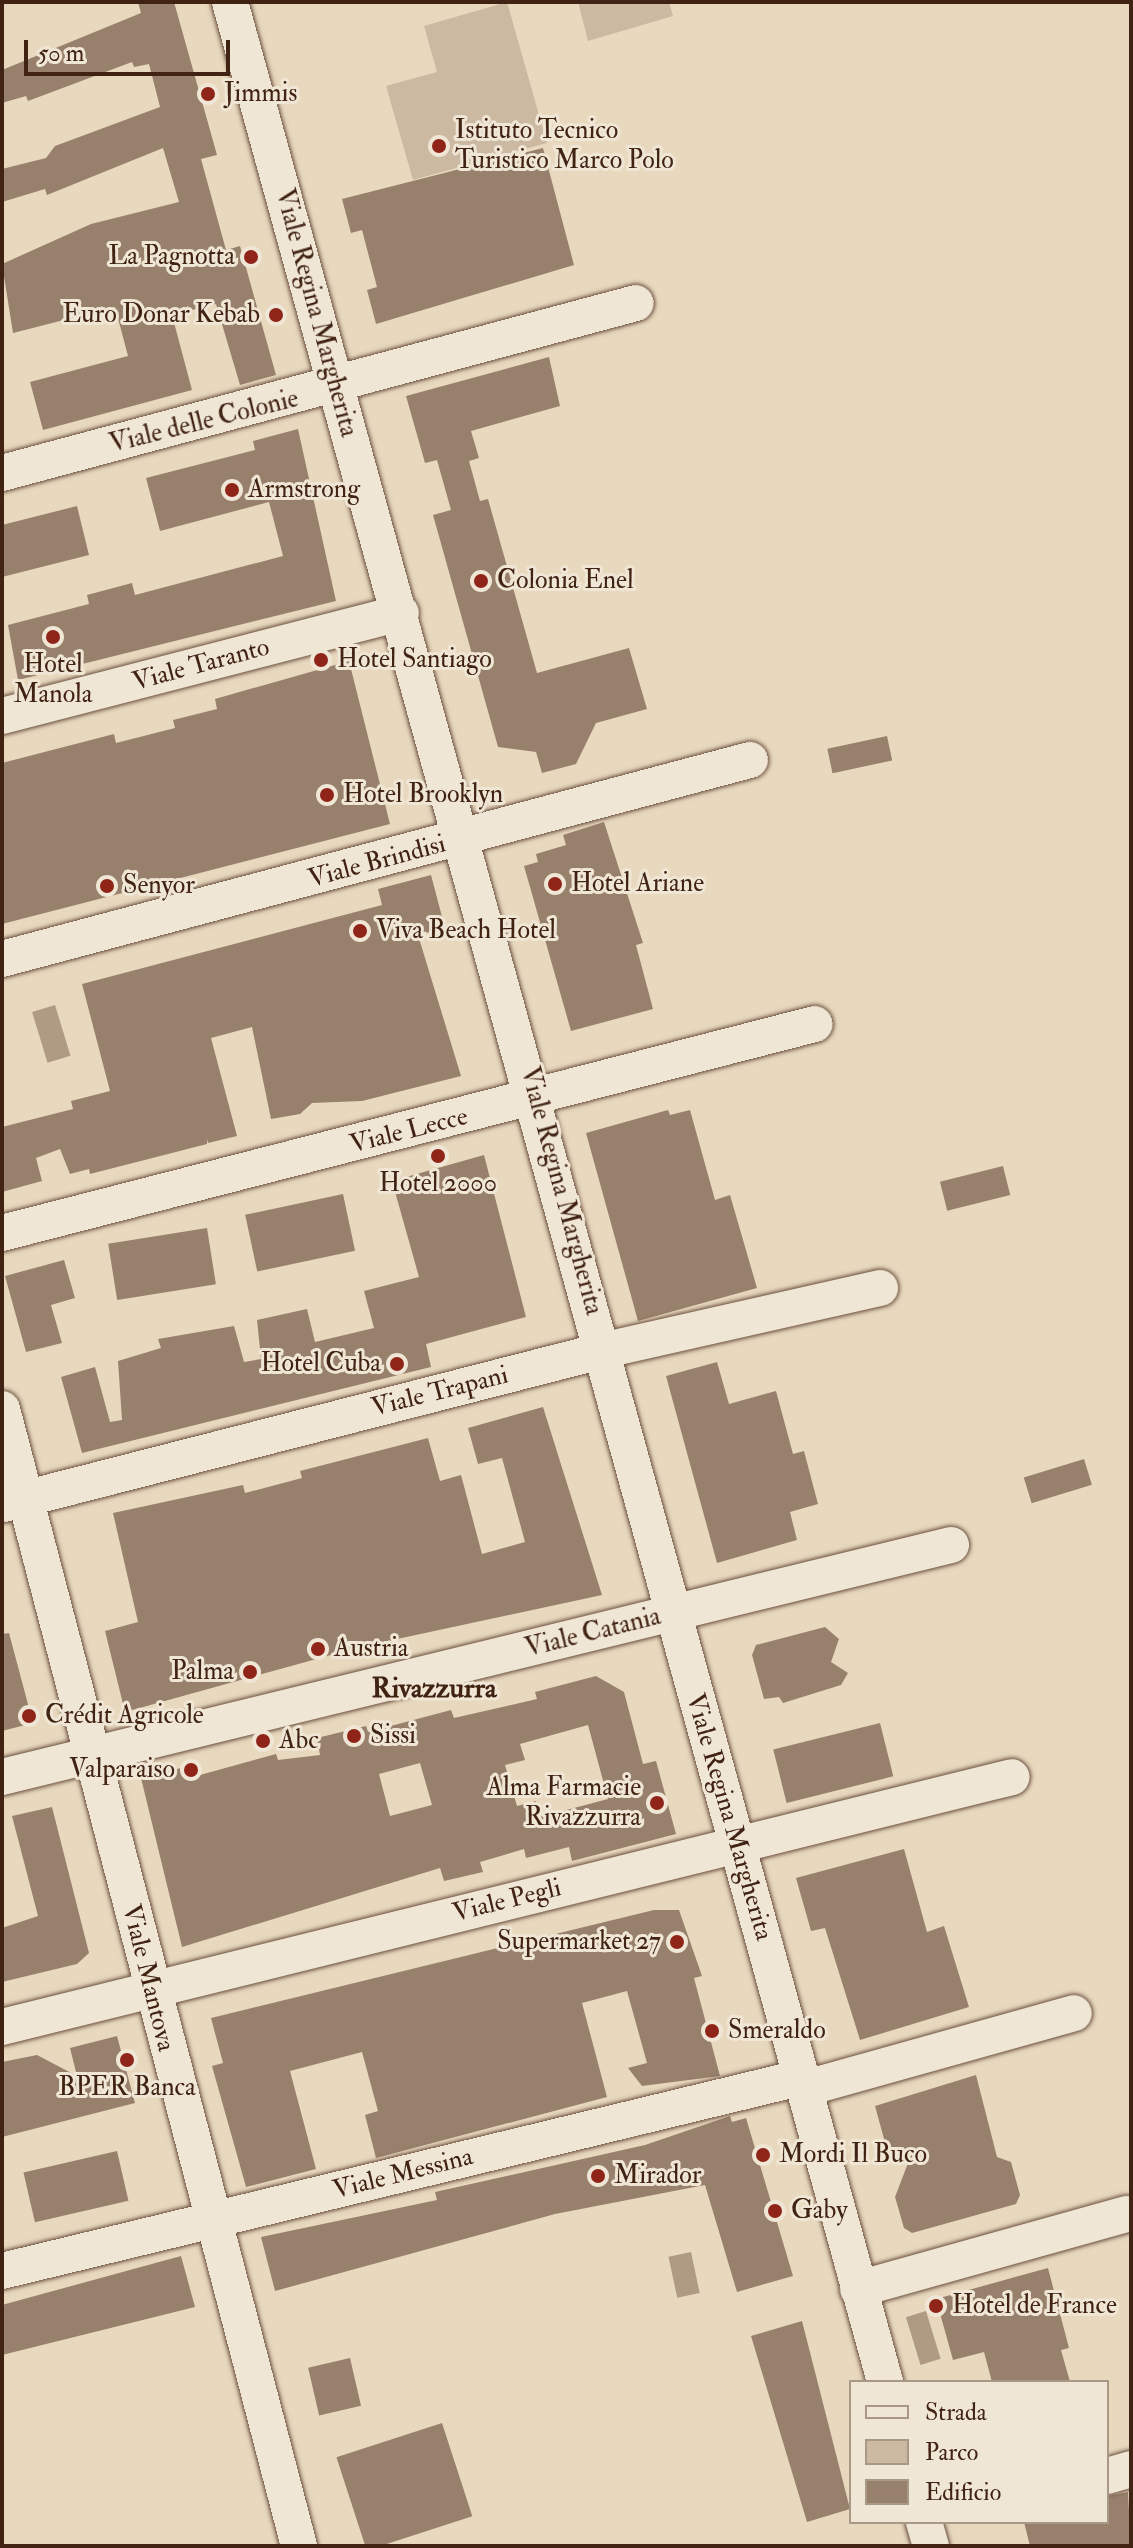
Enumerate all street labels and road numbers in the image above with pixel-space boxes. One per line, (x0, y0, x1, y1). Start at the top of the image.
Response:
street label: Viale Regina Margherita (268, 186, 364, 440)
street label: Viale delle Colonie (106, 383, 302, 461)
street label: Viale Taranto (129, 632, 273, 698)
street label: Viale Brindisi (305, 829, 449, 895)
street label: Viale Regina Margherita (513, 1064, 609, 1318)
street label: Viale Lecce (347, 1101, 471, 1161)
street label: Viale Trapani (368, 1360, 512, 1424)
street label: Viale Catania (522, 1601, 664, 1665)
street label: Viale Regina Margherita (679, 1690, 779, 1944)
street label: Viale Pegli (450, 1872, 564, 1930)
street label: Viale Mantova (115, 1901, 181, 2055)
street label: Viale Messina (330, 2142, 476, 2206)

